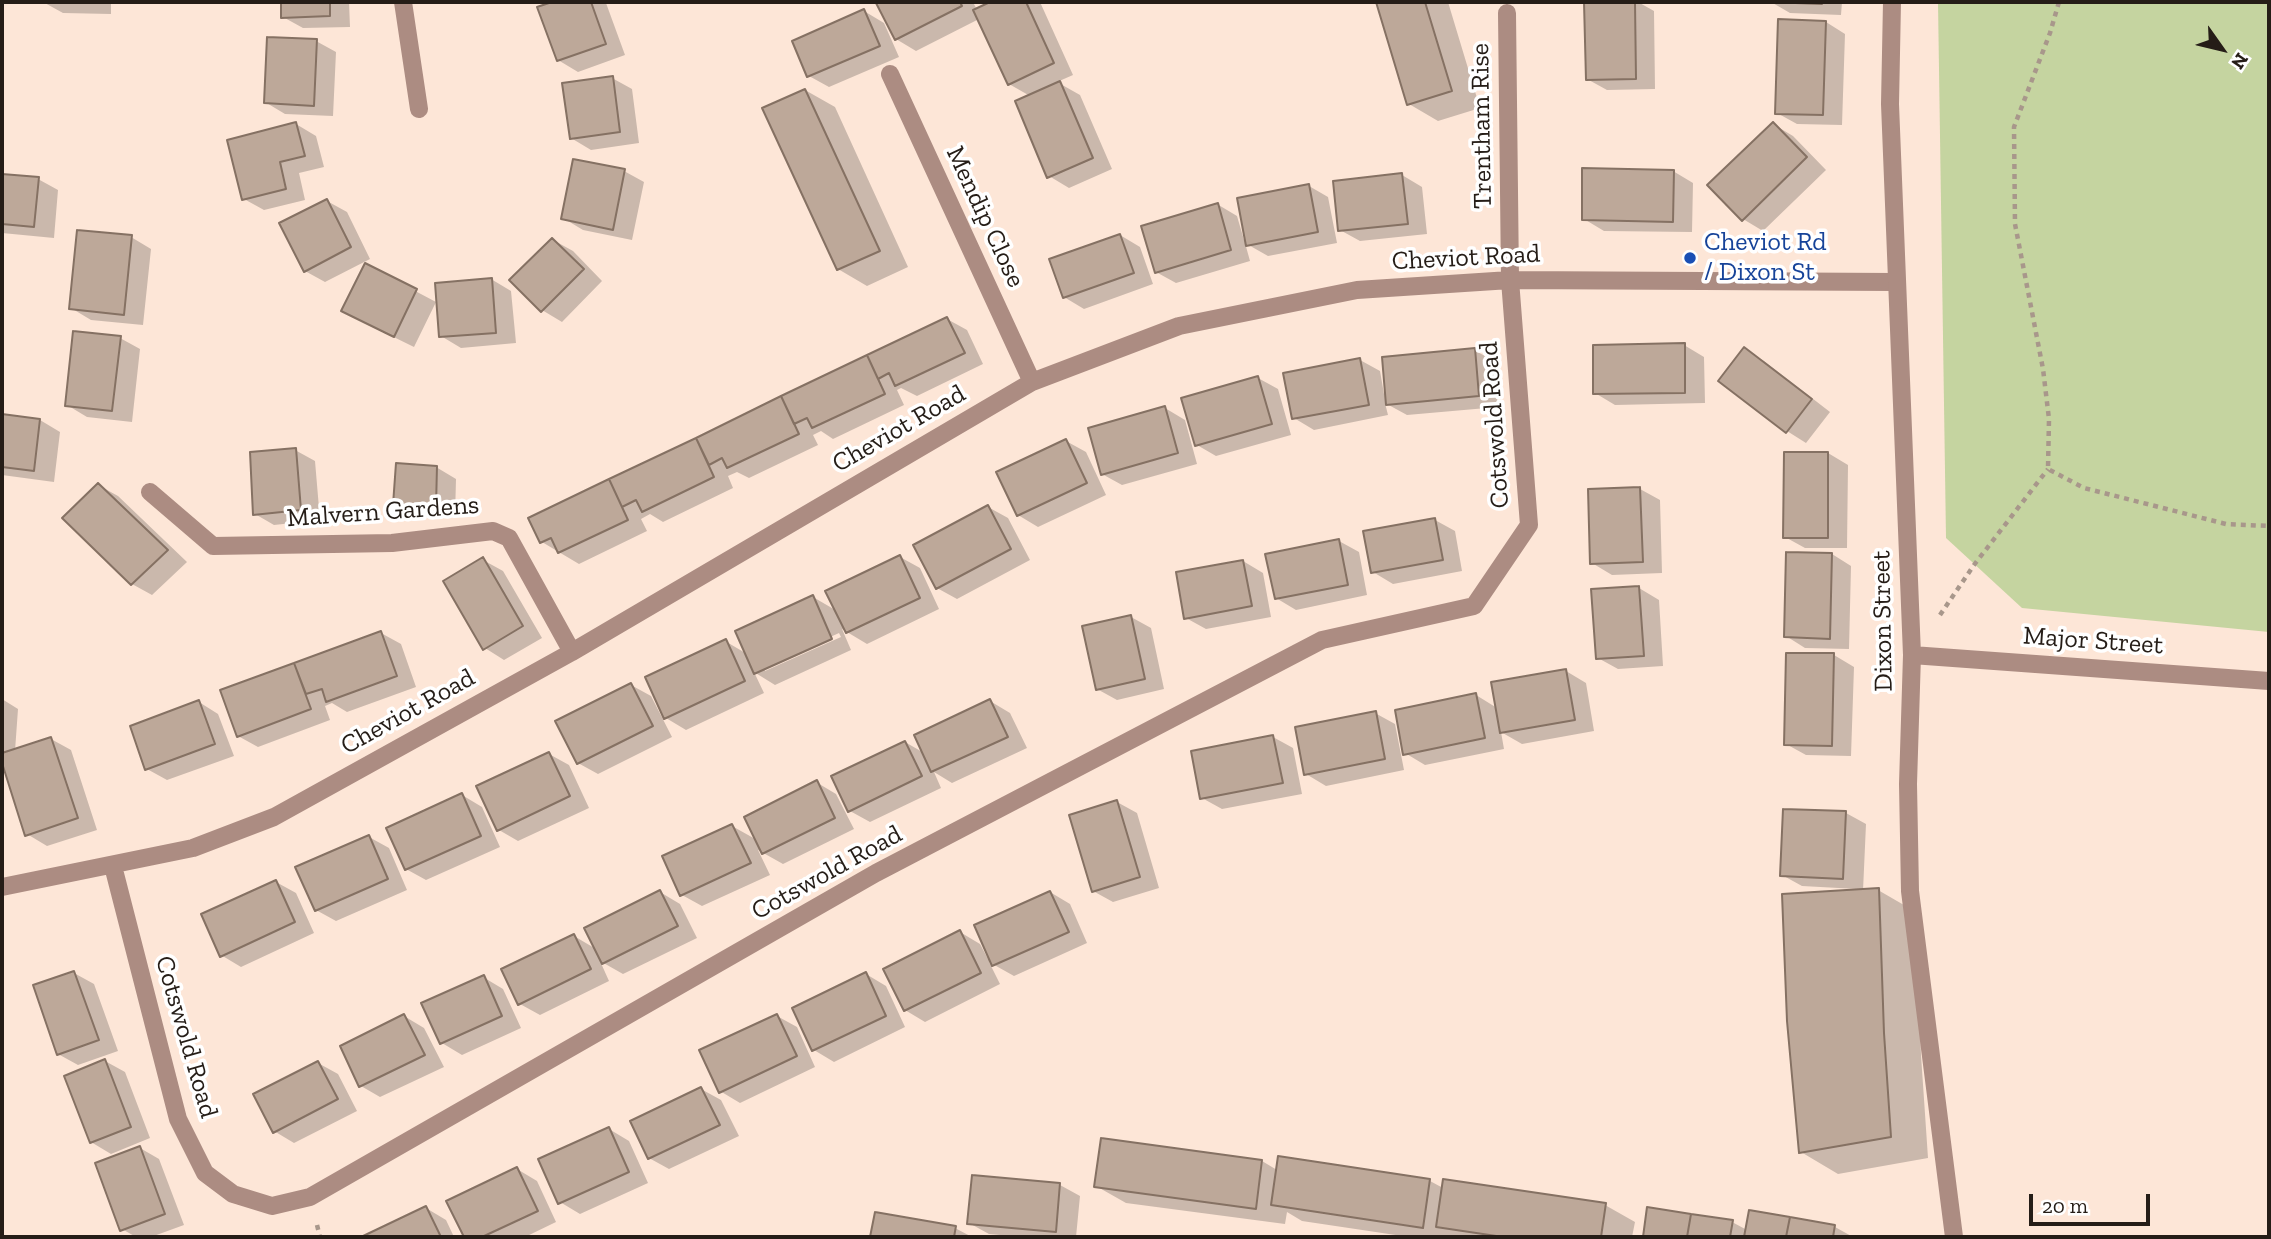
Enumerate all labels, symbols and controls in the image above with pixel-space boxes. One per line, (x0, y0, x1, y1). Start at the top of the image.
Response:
north arrow (2187, 14, 2257, 84)
street label: Trentham Rise (1465, 43, 1499, 209)
text: N (2226, 49, 2253, 73)
street label: Mendip Close (939, 142, 1031, 292)
place label: Cheviot Rd / Dixon St (1704, 227, 1827, 288)
street label: Cheviot Road (1391, 239, 1541, 277)
marker: Cheviot Rd / Dixon St (1682, 250, 1698, 266)
street label: Cotswold Road (1474, 341, 1516, 509)
street label: Cheviot Road (827, 378, 971, 480)
street label: Malvern Gardens (286, 490, 480, 534)
street label: Dixon Street (1866, 550, 1900, 692)
street label: Major Street (2022, 621, 2164, 661)
street label: Cheviot Road (336, 662, 480, 762)
street label: Cotswold Road (746, 819, 908, 927)
street label: Cotswold Road (148, 952, 224, 1122)
scale bar (2033, 1180, 2154, 1224)
text: 20 m (2042, 1193, 2088, 1218)

